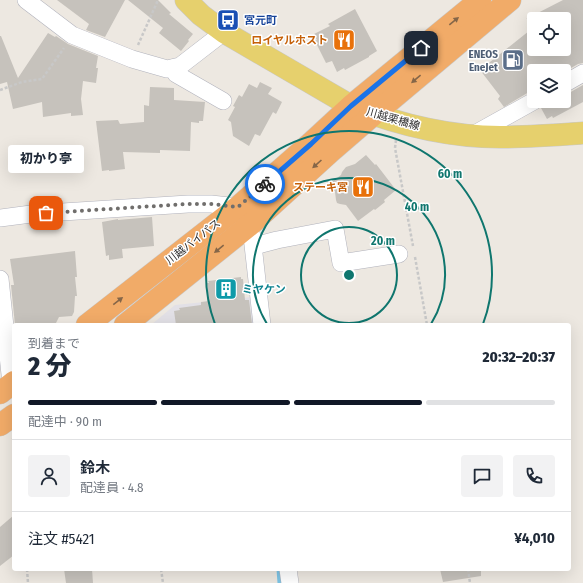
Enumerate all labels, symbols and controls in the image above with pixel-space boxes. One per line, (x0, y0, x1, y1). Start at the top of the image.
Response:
bus stop icon: 宮元町 (215, 7, 241, 33)
map controls (527, 12, 571, 108)
button: locate (527, 12, 571, 56)
place label: 宮元町 (244, 14, 277, 27)
one-way arrow (449, 17, 460, 26)
restaurant icon: ロイヤルホスト (331, 27, 357, 53)
pin (404, 31, 438, 65)
place label: ロイヤルホスト (251, 34, 328, 47)
icon: home (410, 37, 432, 59)
fuel station icon: ENEOS EneJet (500, 47, 526, 73)
place label: ENEOS EneJet (468, 48, 498, 74)
button: layers (527, 64, 571, 108)
one-way arrow (411, 75, 421, 84)
street label: 川越栗橋線 (365, 105, 421, 133)
callout: 初かり亭 (8, 145, 84, 173)
text: 初かり亭 (20, 151, 72, 166)
one-way arrow (312, 159, 322, 168)
courier (245, 164, 285, 204)
text: 60 m (438, 167, 462, 181)
icon: bike (254, 173, 276, 195)
restaurant icon: ステーキ宮 (350, 174, 376, 200)
place label: ステーキ宮 (293, 181, 348, 194)
pin (29, 196, 63, 230)
text: 40 m (405, 200, 429, 214)
icon: bag (35, 202, 57, 224)
street label: 川越バイパス (163, 217, 223, 267)
text: 20 m (370, 234, 395, 248)
one-way arrow (214, 245, 225, 254)
centre of rings (342, 268, 356, 282)
building icon: ミヤケン (213, 276, 239, 302)
place label: ミヤケン (242, 283, 286, 296)
one-way arrow (112, 297, 123, 305)
text: 到着まで (28, 336, 80, 351)
text: 20:32–20:37 (483, 348, 555, 366)
text: 2 分 (28, 351, 71, 382)
text: 配達中 · 90 m (28, 414, 102, 429)
button: person (28, 455, 70, 497)
button: chat (461, 455, 503, 497)
button: phone (513, 455, 555, 497)
text: 鈴木 (80, 459, 110, 477)
text: 配達員 · 4.8 (80, 480, 143, 495)
text: ¥4,010 (514, 529, 555, 547)
text: 注文 #5421 (28, 530, 95, 548)

